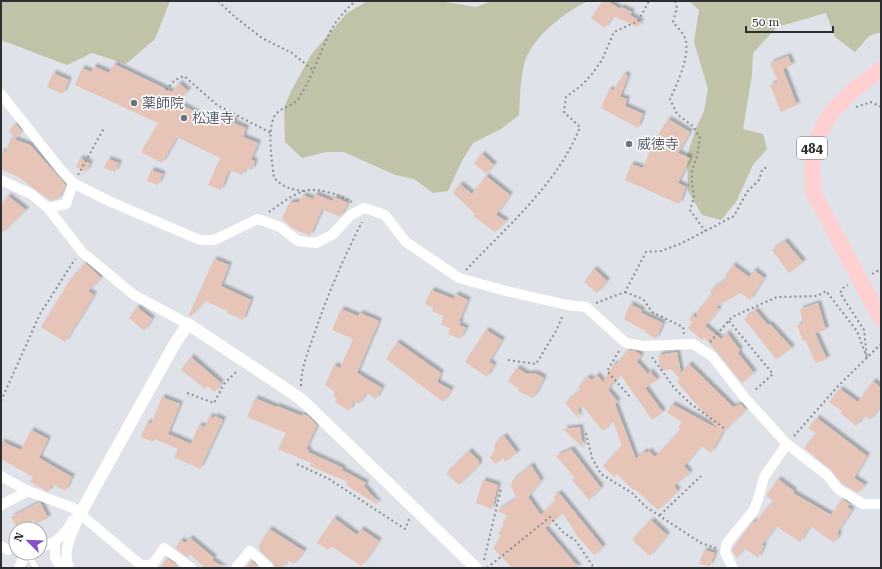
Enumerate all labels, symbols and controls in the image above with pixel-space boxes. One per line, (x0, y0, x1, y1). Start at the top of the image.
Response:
scale bar (746, 8, 833, 34)
text: 50 m (752, 15, 779, 29)
place label: 薬師院 (142, 95, 184, 111)
marker: 薬師院 (129, 98, 139, 108)
place label: 松連寺 (192, 110, 234, 126)
marker: 松連寺 (179, 113, 189, 123)
place label: 威徳寺 (637, 136, 679, 152)
road number: 484 (797, 137, 827, 159)
marker: 威徳寺 (624, 139, 634, 149)
north arrow (8, 521, 48, 561)
text: N (12, 530, 27, 544)

